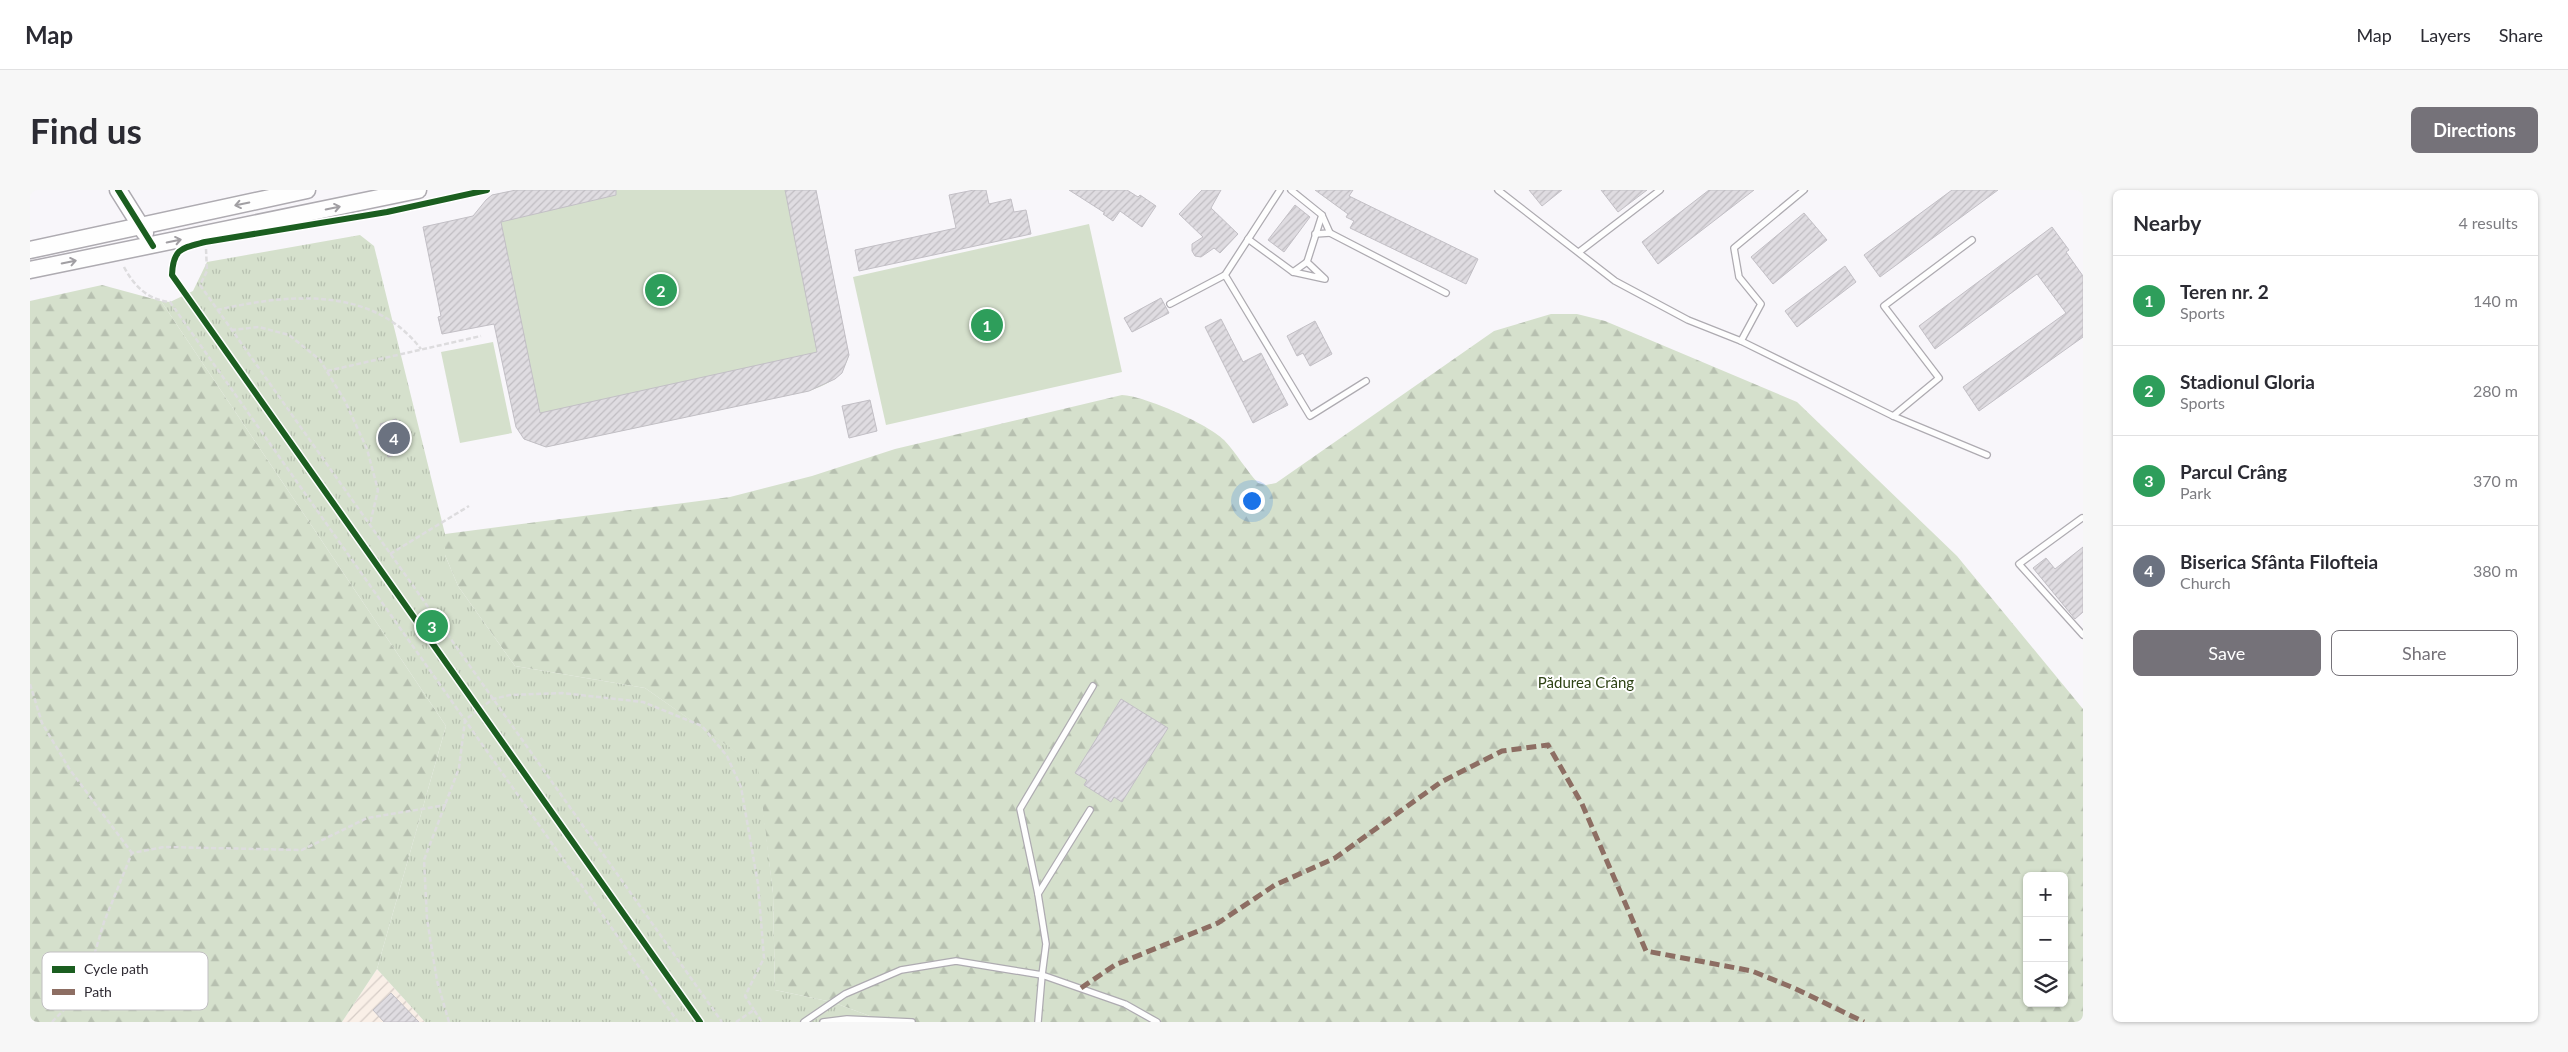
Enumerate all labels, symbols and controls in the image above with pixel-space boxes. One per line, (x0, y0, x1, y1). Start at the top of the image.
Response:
text: Map (25, 20, 73, 49)
text: Map (2356, 24, 2392, 46)
text: Layers (2420, 24, 2471, 46)
text: Share (2499, 24, 2543, 46)
button: Directions (2411, 107, 2538, 153)
text: Find us (30, 109, 142, 151)
one-way arrow (234, 200, 250, 209)
one-way arrow (324, 203, 340, 213)
text: Nearby (2133, 210, 2201, 235)
text: 4 results (2458, 213, 2518, 232)
one-way arrow (165, 236, 181, 246)
one-way arrow (61, 257, 77, 267)
pin: 2 (645, 271, 677, 309)
text: Teren nr. 2 (2180, 280, 2269, 303)
text: 1 (2144, 291, 2154, 310)
text: 140 m (2473, 291, 2518, 310)
text: Sports (2180, 303, 2225, 322)
pin: 1 (971, 306, 1003, 344)
text: Stadionul Gloria (2180, 370, 2315, 393)
text: 2 (2144, 381, 2154, 400)
text: 280 m (2473, 381, 2518, 400)
text: Sports (2180, 393, 2225, 412)
pin: 4 (378, 419, 410, 457)
text: Parcul Crâng (2180, 460, 2287, 483)
text: 3 (2144, 471, 2154, 490)
text: 370 m (2473, 471, 2518, 490)
text: Park (2180, 483, 2211, 502)
your location (1239, 488, 1265, 514)
text: Biserica Sfânta Filofteia (2180, 550, 2378, 573)
text: 4 (2144, 561, 2154, 580)
text: 380 m (2473, 561, 2518, 580)
text: Church (2180, 573, 2231, 592)
pin: 3 (416, 607, 448, 645)
button: Save (2133, 630, 2321, 676)
button: Share (2331, 630, 2518, 676)
park label: Pădurea Crâng (1538, 673, 1634, 691)
map controls (2023, 872, 2068, 1007)
button: + (2023, 872, 2068, 917)
button: − (2023, 917, 2068, 962)
legend (42, 952, 208, 1010)
text: Cycle path (84, 960, 149, 977)
button: layers (2023, 962, 2068, 1007)
text: Path (84, 983, 112, 1000)

